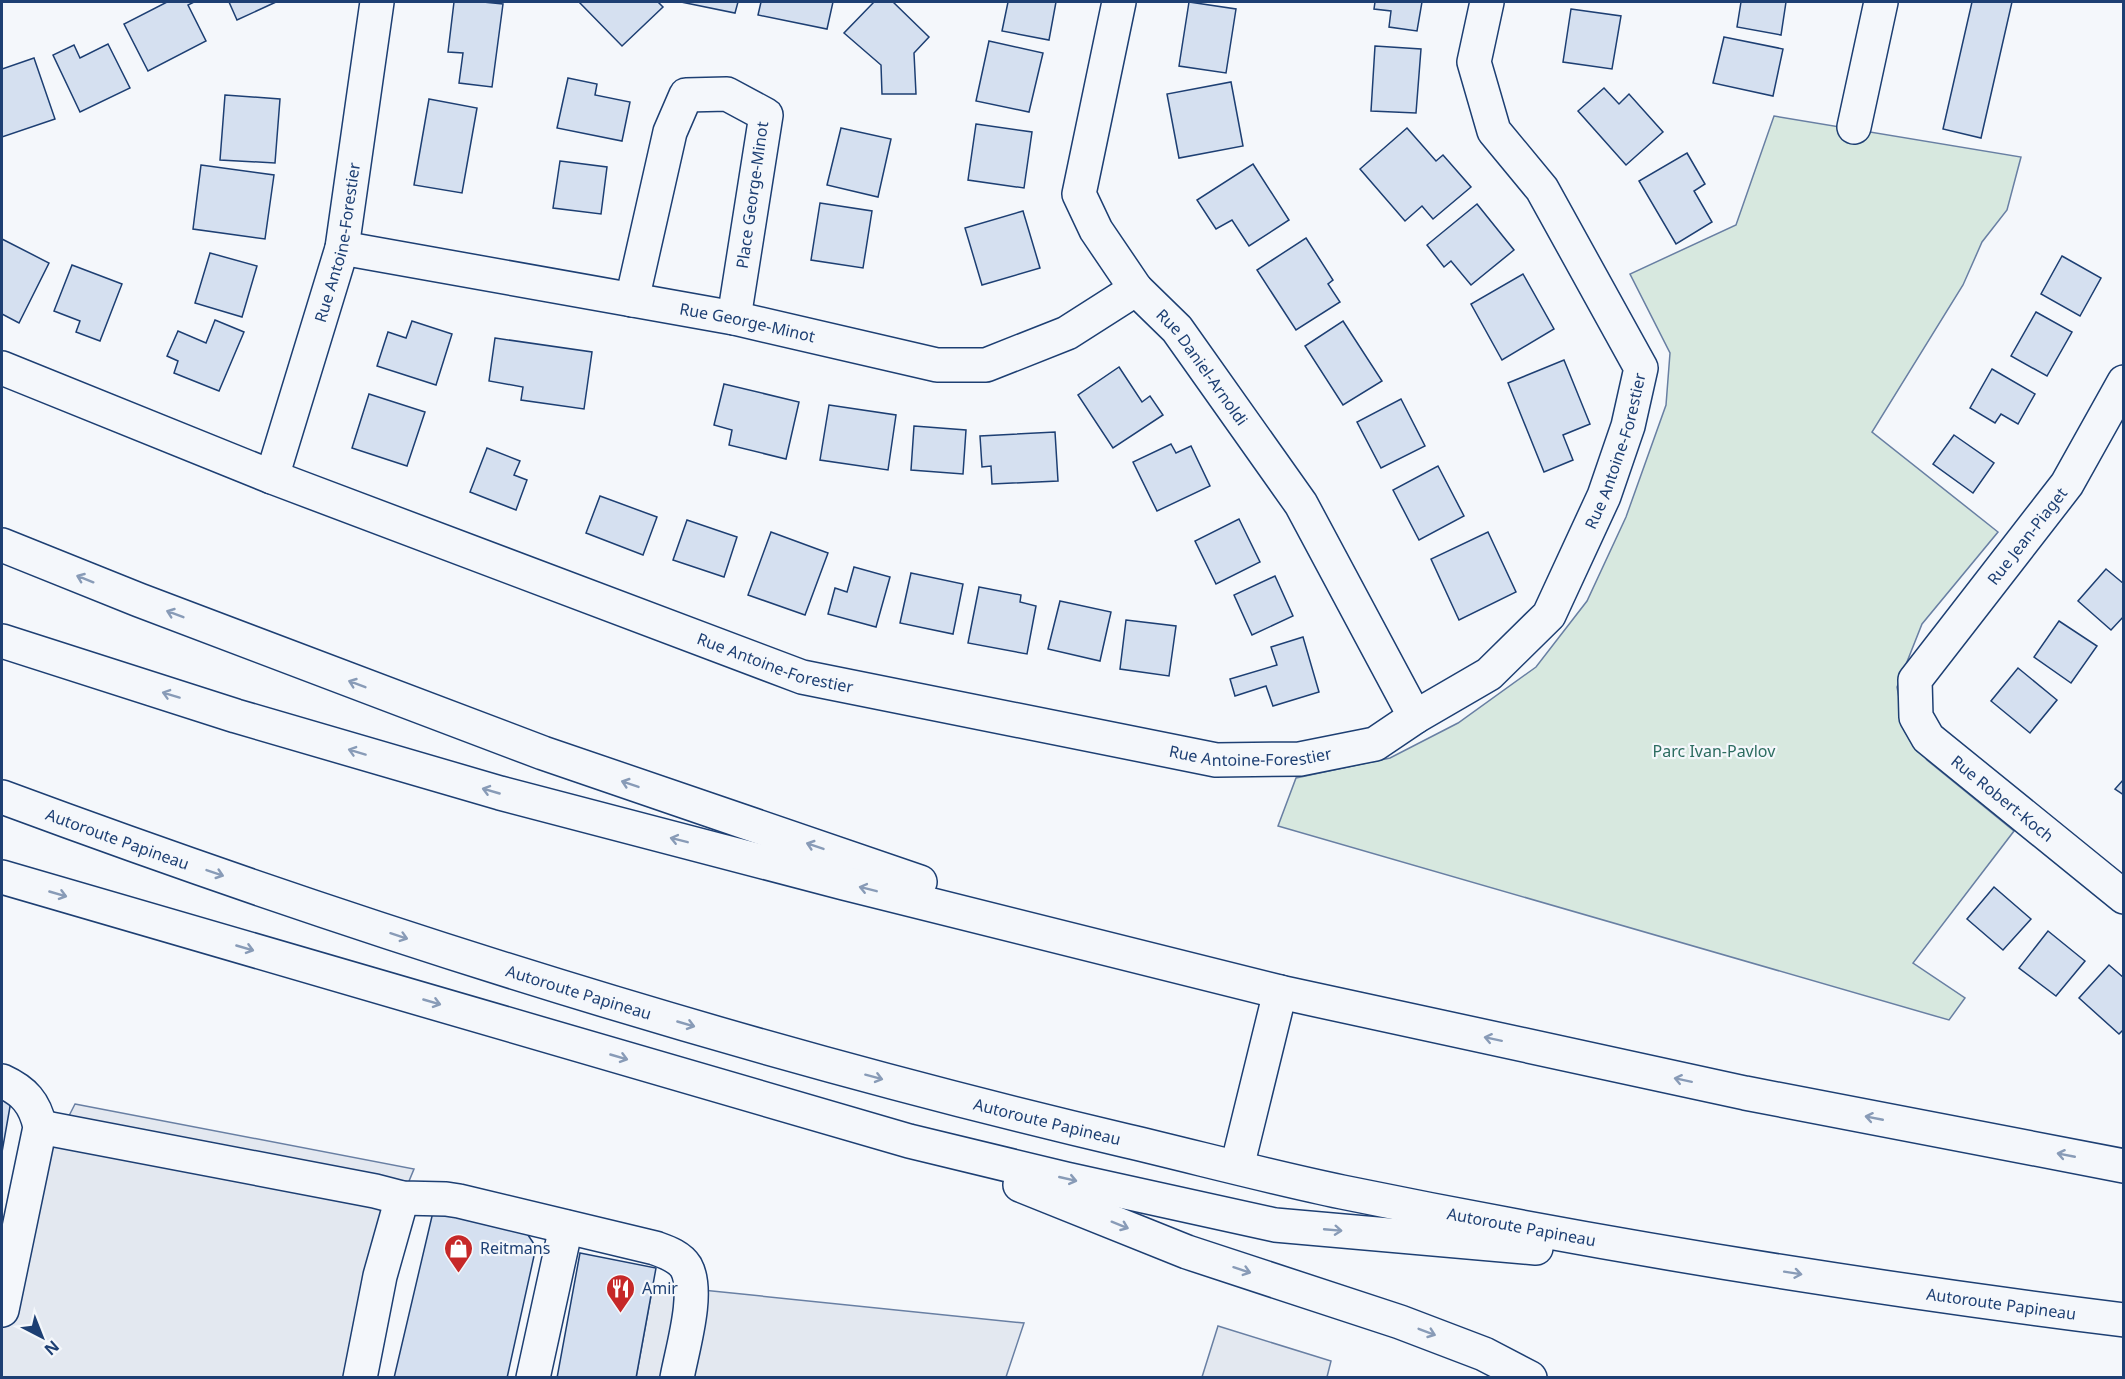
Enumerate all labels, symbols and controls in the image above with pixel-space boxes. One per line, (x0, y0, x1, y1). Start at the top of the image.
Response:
street label: Place George-Minot (731, 120, 773, 270)
street label: Rue Antoine-Forestier (309, 161, 365, 325)
street label: Rue George-Minot (678, 297, 817, 347)
street label: Rue Daniel-Arnoldi (1152, 304, 1253, 430)
street label: Rue Antoine-Forestier (1579, 370, 1651, 533)
street label: Rue Jean-Piaget (1982, 483, 2072, 589)
one-way arrow (76, 573, 95, 584)
one-way arrow (167, 608, 185, 619)
street label: Rue Antoine-Forestier (694, 627, 856, 698)
one-way arrow (349, 678, 367, 689)
one-way arrow (162, 689, 181, 700)
street label: Rue Antoine-Forestier (1167, 740, 1334, 771)
park label: Parc Ivan-Pavlov (1653, 740, 1776, 762)
one-way arrow (348, 746, 367, 757)
street label: Rue Robert-Koch (1947, 750, 2058, 847)
one-way arrow (621, 778, 640, 789)
one-way arrow (481, 785, 500, 796)
street label: Autoroute Papineau (43, 803, 192, 875)
one-way arrow (670, 834, 689, 846)
one-way arrow (806, 840, 825, 851)
one-way arrow (205, 868, 224, 879)
one-way arrow (859, 883, 878, 895)
one-way arrow (48, 889, 67, 900)
one-way arrow (389, 931, 408, 942)
one-way arrow (235, 943, 254, 954)
street label: Autoroute Papineau (503, 960, 654, 1025)
one-way arrow (422, 997, 441, 1009)
one-way arrow (676, 1019, 695, 1030)
one-way arrow (1483, 1033, 1503, 1044)
one-way arrow (610, 1052, 629, 1063)
one-way arrow (864, 1072, 883, 1083)
one-way arrow (1674, 1074, 1694, 1085)
street label: Autoroute Papineau (971, 1093, 1123, 1150)
one-way arrow (1865, 1112, 1885, 1123)
one-way arrow (2057, 1149, 2076, 1160)
one-way arrow (1059, 1174, 1078, 1186)
street label: Autoroute Papineau (1445, 1202, 1598, 1251)
one-way arrow (1110, 1220, 1129, 1231)
one-way arrow (1322, 1225, 1342, 1236)
shop icon: Reitmans (443, 1232, 475, 1274)
place label: Reitmans (480, 1237, 550, 1259)
one-way arrow (1232, 1265, 1251, 1276)
one-way arrow (1782, 1268, 1802, 1279)
restaurant icon: Amir (605, 1272, 637, 1314)
place label: Amir (642, 1277, 678, 1299)
street label: Autoroute Papineau (1925, 1283, 2078, 1325)
north arrow (12, 1307, 72, 1367)
one-way arrow (1417, 1327, 1436, 1338)
text: N (40, 1336, 64, 1361)

